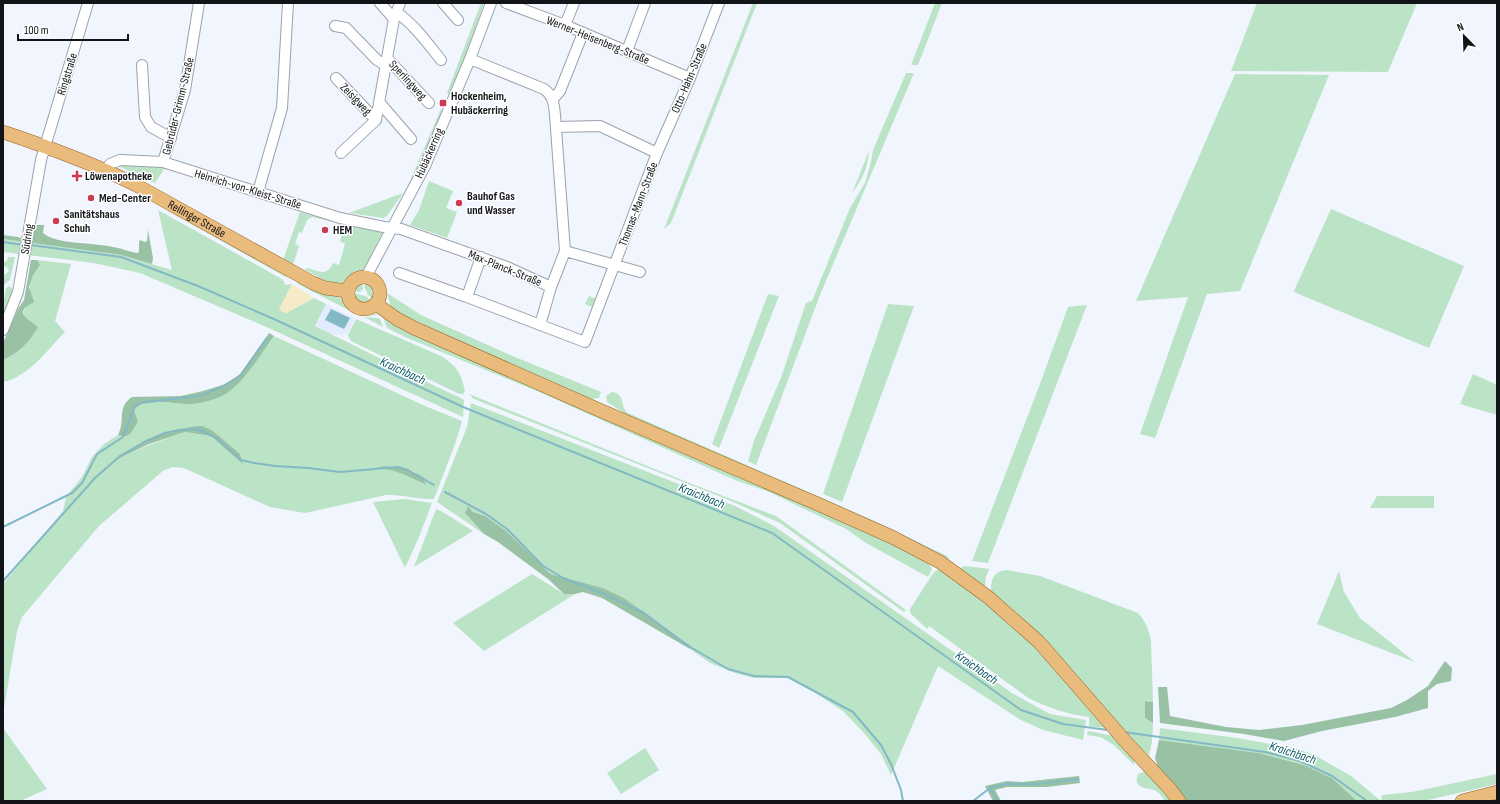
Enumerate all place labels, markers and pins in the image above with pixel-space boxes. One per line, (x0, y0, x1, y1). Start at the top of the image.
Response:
place label: Hockenheim, Hubäckerring (451, 89, 508, 118)
marker: Hockenheim, Hubäckerring (438, 98, 448, 108)
place label: Löwenapotheke (85, 169, 152, 184)
marker: Löwenapotheke (72, 171, 82, 181)
place label: Bauhof Gas und Wasser (467, 189, 516, 218)
place label: Med-Center (99, 191, 151, 206)
marker: Med-Center (86, 193, 96, 203)
marker: Bauhof Gas und Wasser (454, 198, 464, 208)
place label: Sanitätshaus Schuh (64, 207, 120, 236)
marker: Sanitätshaus Schuh (51, 216, 61, 226)
place label: HEM (333, 223, 353, 238)
marker: HEM (320, 225, 330, 235)

